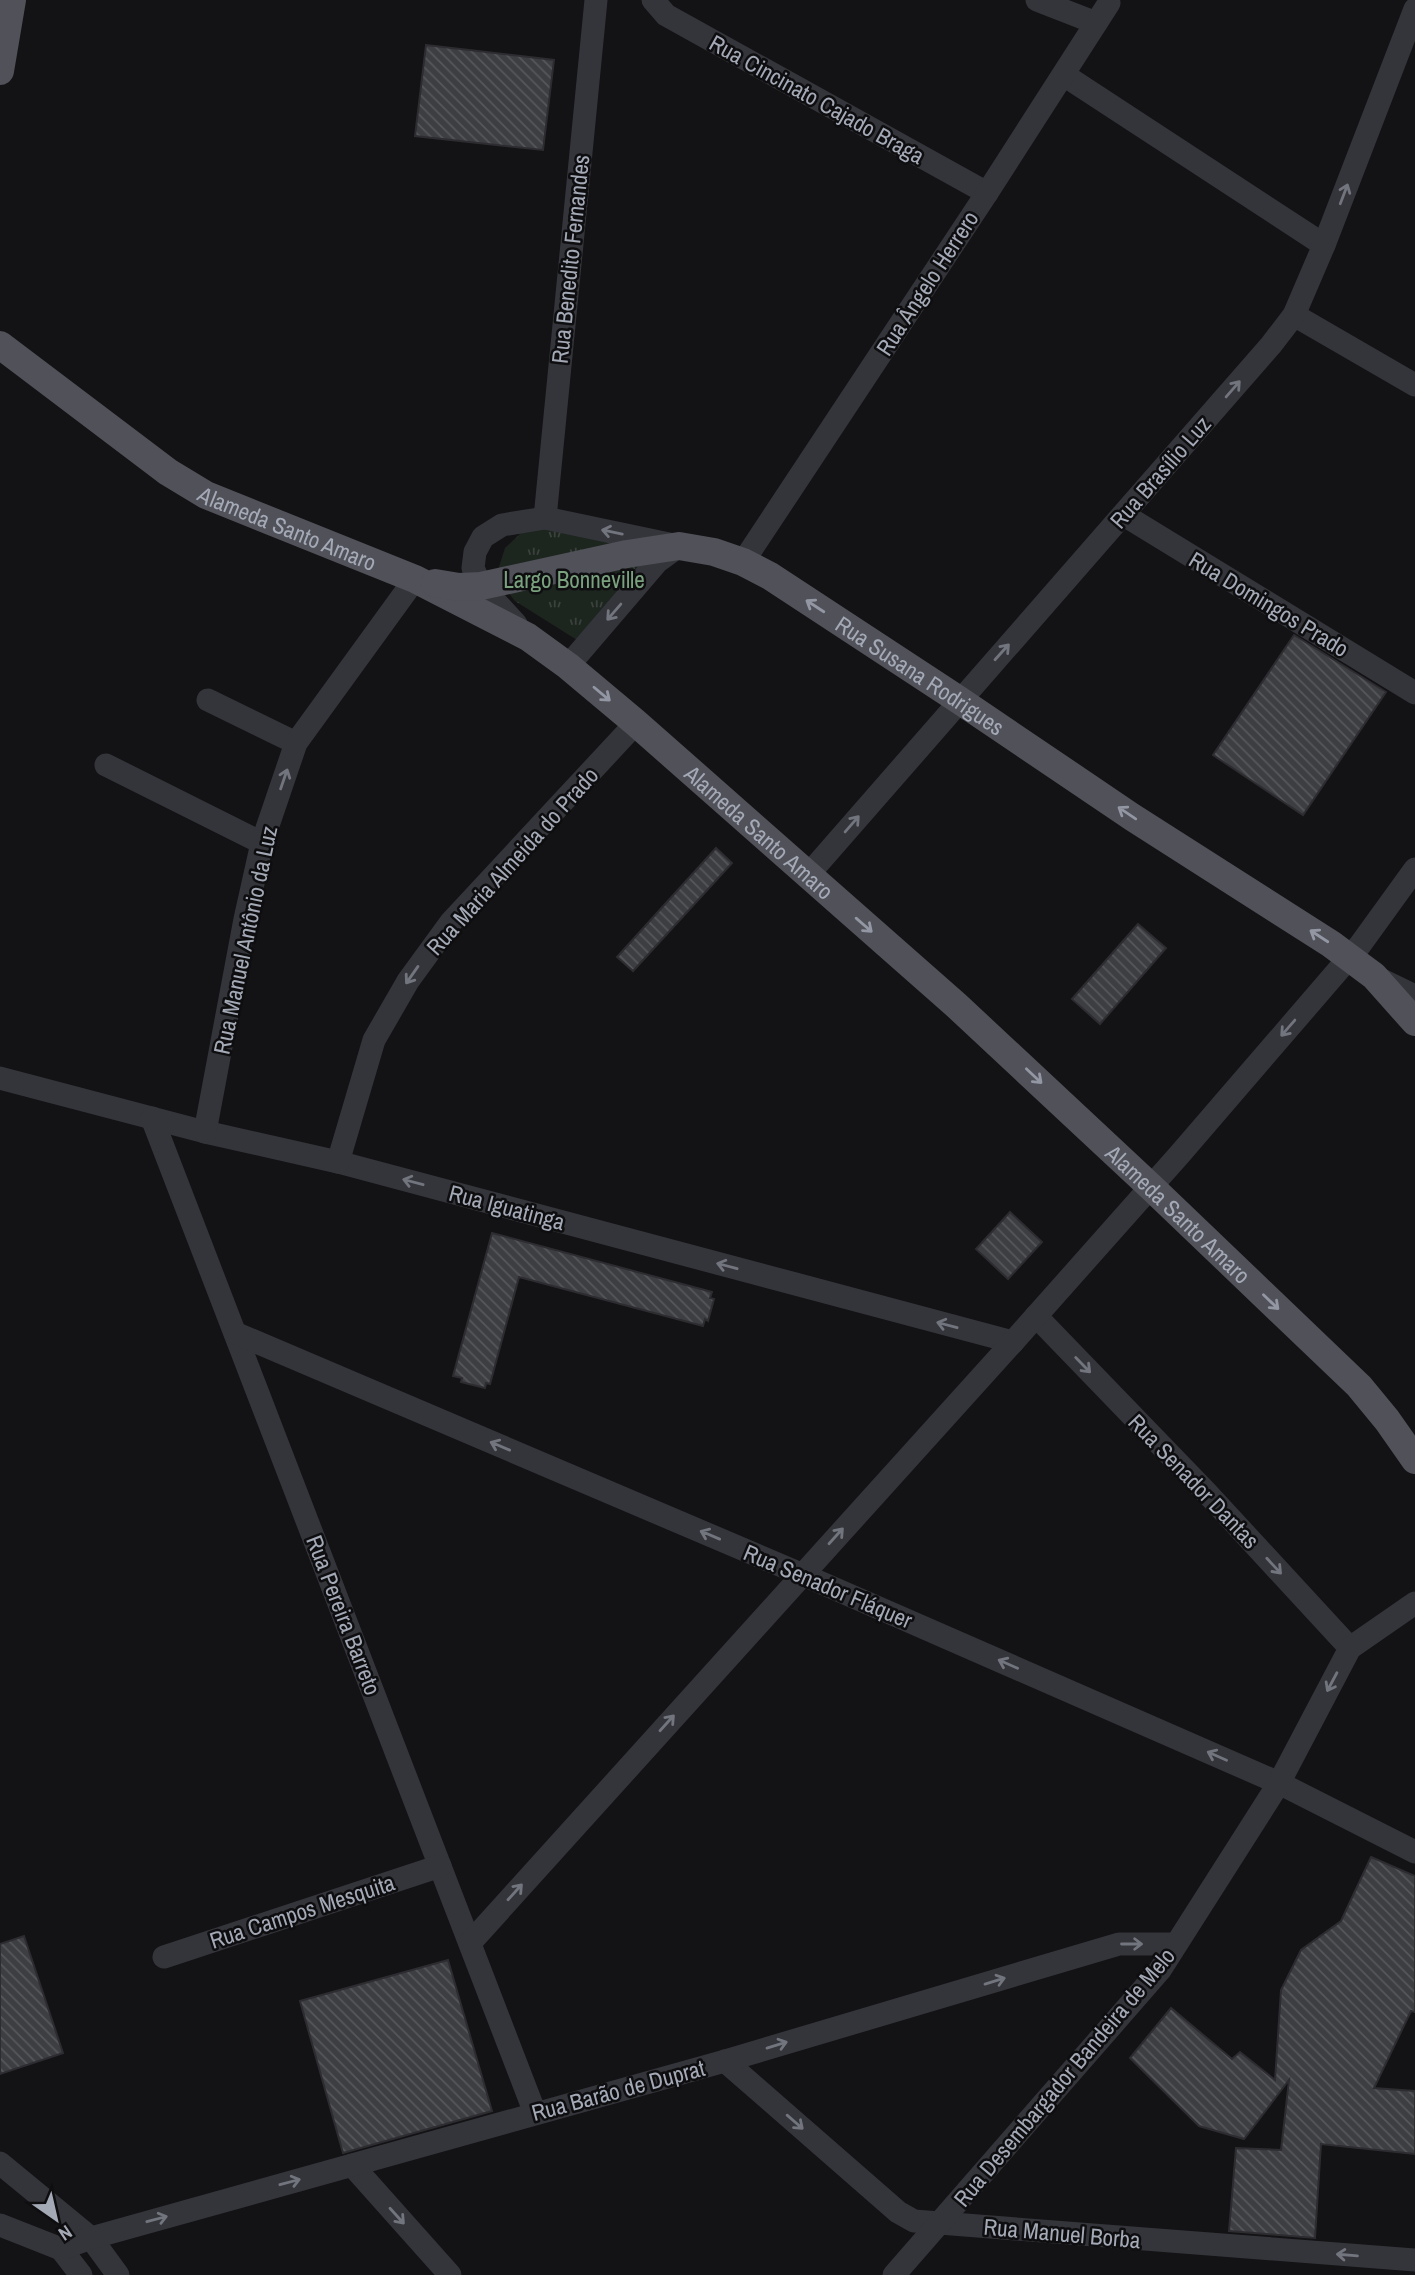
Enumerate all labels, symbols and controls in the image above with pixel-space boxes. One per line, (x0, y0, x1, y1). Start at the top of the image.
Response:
street label: Rua Cincinato Cajado Braga (704, 27, 930, 171)
street label: Rua Benedito Fernandes (544, 153, 596, 365)
one-way arrow (1338, 183, 1351, 205)
street label: Rua Ângelo Herrero (869, 205, 985, 361)
one-way arrow (1225, 380, 1241, 398)
street label: Rua Brasílio Luz (1103, 409, 1217, 535)
street label: Alameda Santo Amaro (192, 478, 381, 577)
one-way arrow (601, 524, 624, 538)
street label: Rua Domingos Prado (1183, 544, 1355, 664)
park label: Largo Bonneville (503, 564, 645, 595)
one-way arrow (806, 598, 826, 612)
one-way arrow (606, 602, 622, 620)
street label: Rua Susana Rodrigues (830, 608, 1011, 742)
one-way arrow (993, 644, 1010, 661)
one-way arrow (592, 686, 610, 702)
street label: Alameda Santo Amaro (678, 757, 841, 906)
street label: Rua Maria Almeida do Prado (419, 760, 605, 962)
one-way arrow (279, 768, 291, 790)
one-way arrow (1118, 806, 1137, 821)
one-way arrow (844, 815, 860, 833)
street label: Rua Manuel Antônio da Luz (206, 823, 284, 1057)
one-way arrow (855, 917, 873, 933)
one-way arrow (1309, 929, 1329, 943)
one-way arrow (405, 965, 419, 984)
one-way arrow (1280, 1018, 1296, 1036)
one-way arrow (1025, 1068, 1042, 1085)
street label: Alameda Santo Amaro (1099, 1137, 1258, 1290)
one-way arrow (402, 1174, 424, 1187)
street label: Rua Iguatinga (446, 1177, 569, 1237)
one-way arrow (716, 1259, 739, 1272)
one-way arrow (1262, 1293, 1279, 1310)
one-way arrow (936, 1318, 959, 1331)
one-way arrow (1075, 1357, 1092, 1374)
street label: Rua Senador Dantas (1122, 1407, 1266, 1555)
one-way arrow (490, 1438, 512, 1451)
one-way arrow (828, 1527, 844, 1545)
one-way arrow (699, 1528, 721, 1541)
street label: Rua Pereira Barreto (299, 1531, 389, 1699)
street label: Rua Senador Fláquer (739, 1537, 918, 1636)
one-way arrow (1266, 1557, 1282, 1575)
one-way arrow (998, 1657, 1020, 1670)
one-way arrow (1325, 1671, 1339, 1692)
one-way arrow (659, 1715, 676, 1732)
one-way arrow (1206, 1749, 1228, 1762)
street label: Rua Campos Mesquita (205, 1866, 399, 1956)
one-way arrow (507, 1884, 523, 1902)
one-way arrow (1120, 1937, 1143, 1951)
street label: Rua Desembargador Bandeira de Melo (946, 1941, 1182, 2213)
one-way arrow (984, 1973, 1006, 1986)
one-way arrow (766, 2038, 788, 2051)
street label: Rua Barão de Duprat (528, 2052, 708, 2128)
one-way arrow (786, 2114, 804, 2130)
one-way arrow (279, 2175, 301, 2188)
north arrow (21, 2184, 91, 2254)
one-way arrow (389, 2207, 405, 2225)
street label: Rua Manuel Borba (982, 2211, 1142, 2255)
one-way arrow (145, 2212, 167, 2225)
text: N (54, 2219, 77, 2247)
one-way arrow (1336, 2248, 1359, 2261)

